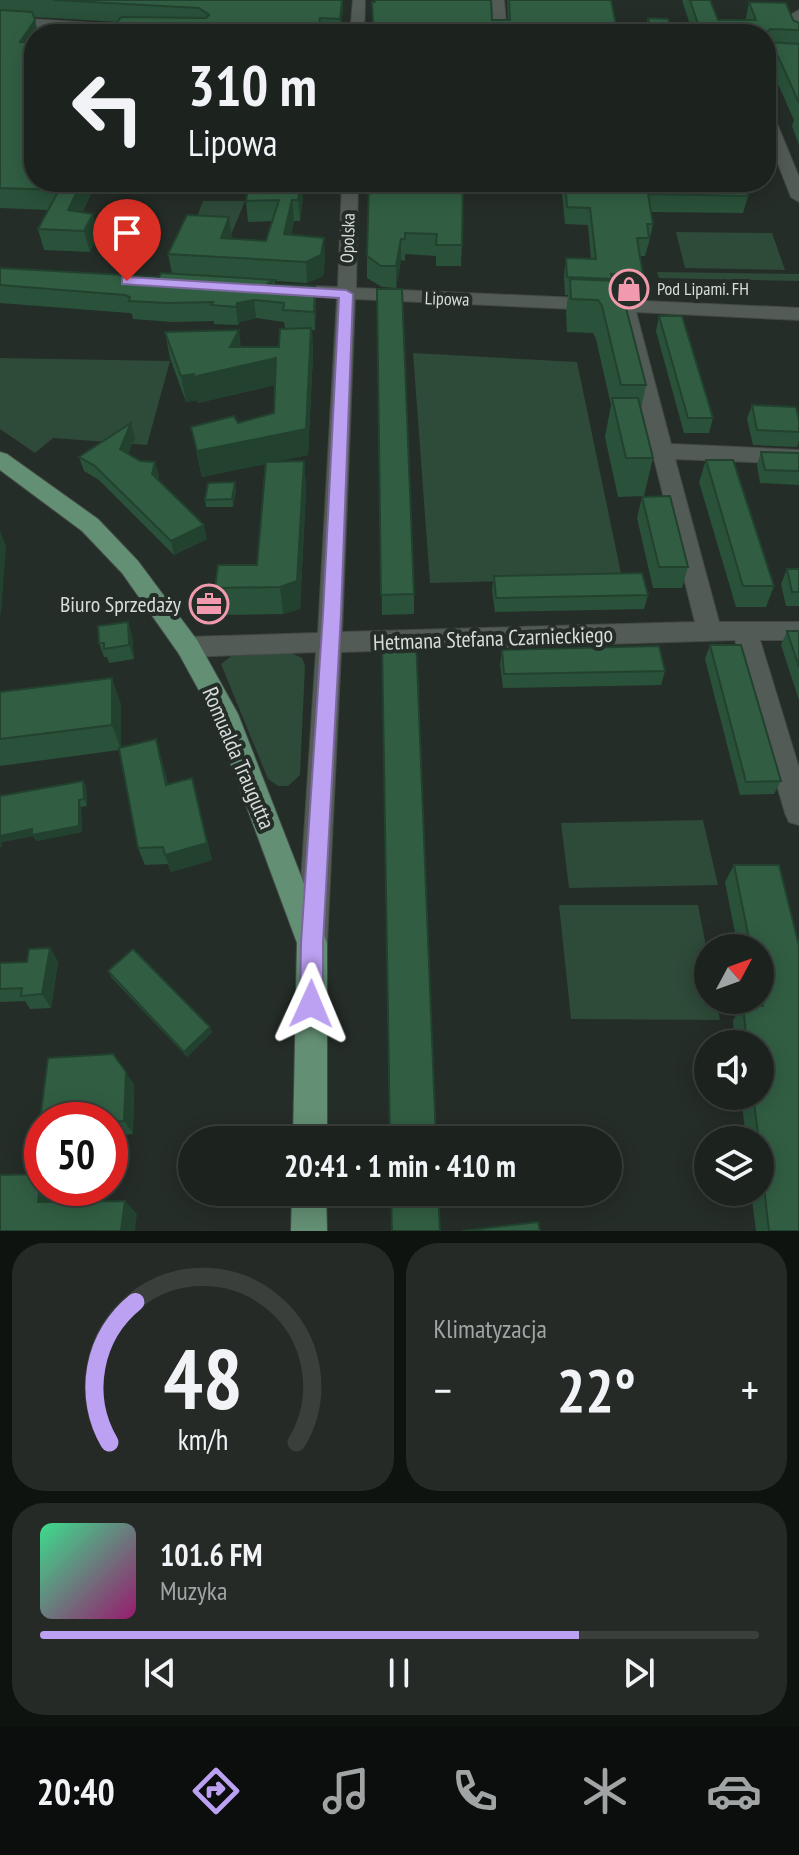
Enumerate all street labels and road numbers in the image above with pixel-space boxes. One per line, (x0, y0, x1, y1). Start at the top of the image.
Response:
street label: Opolska (335, 213, 360, 263)
street label: Lipowa (424, 286, 470, 311)
street label: Hetmana Stefana Czarnieckiego (373, 620, 613, 656)
street label: Romualda Traugutta (196, 683, 282, 833)

